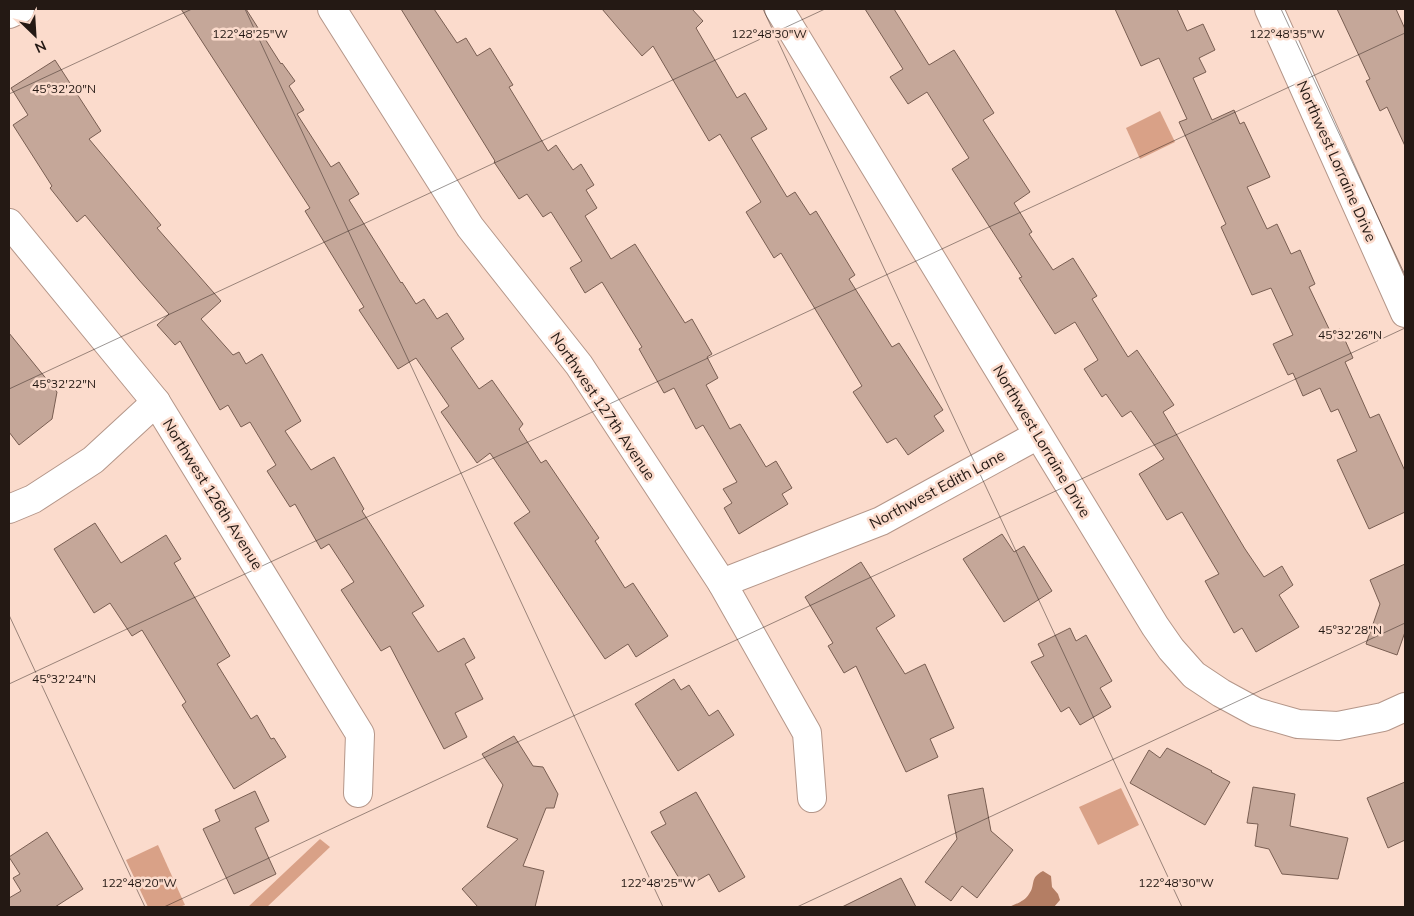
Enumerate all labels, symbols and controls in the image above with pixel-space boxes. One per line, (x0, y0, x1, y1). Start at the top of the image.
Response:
north arrow (10, 10, 60, 60)
text: 122°48'25"W (212, 26, 288, 41)
text: 122°48'30"W (731, 26, 807, 41)
text: 122°48'35"W (1249, 26, 1325, 41)
text: N (32, 36, 49, 57)
street label: Northwest Lorraine Drive (1293, 78, 1381, 244)
text: 45°32'20"N (32, 81, 96, 96)
text: 45°32'26"N (1318, 327, 1382, 342)
street label: Northwest 127th Avenue (546, 328, 660, 484)
street label: Northwest Lorraine Drive (989, 361, 1095, 521)
text: 45°32'22"N (32, 376, 96, 391)
street label: Northwest 126th Avenue (159, 415, 267, 573)
street label: Northwest Edith Lane (866, 445, 1008, 533)
text: 45°32'28"N (1318, 622, 1382, 637)
text: 45°32'24"N (32, 671, 96, 686)
text: 122°48'20"W (101, 875, 177, 890)
text: 122°48'25"W (620, 875, 696, 890)
text: 122°48'30"W (1138, 875, 1214, 890)

